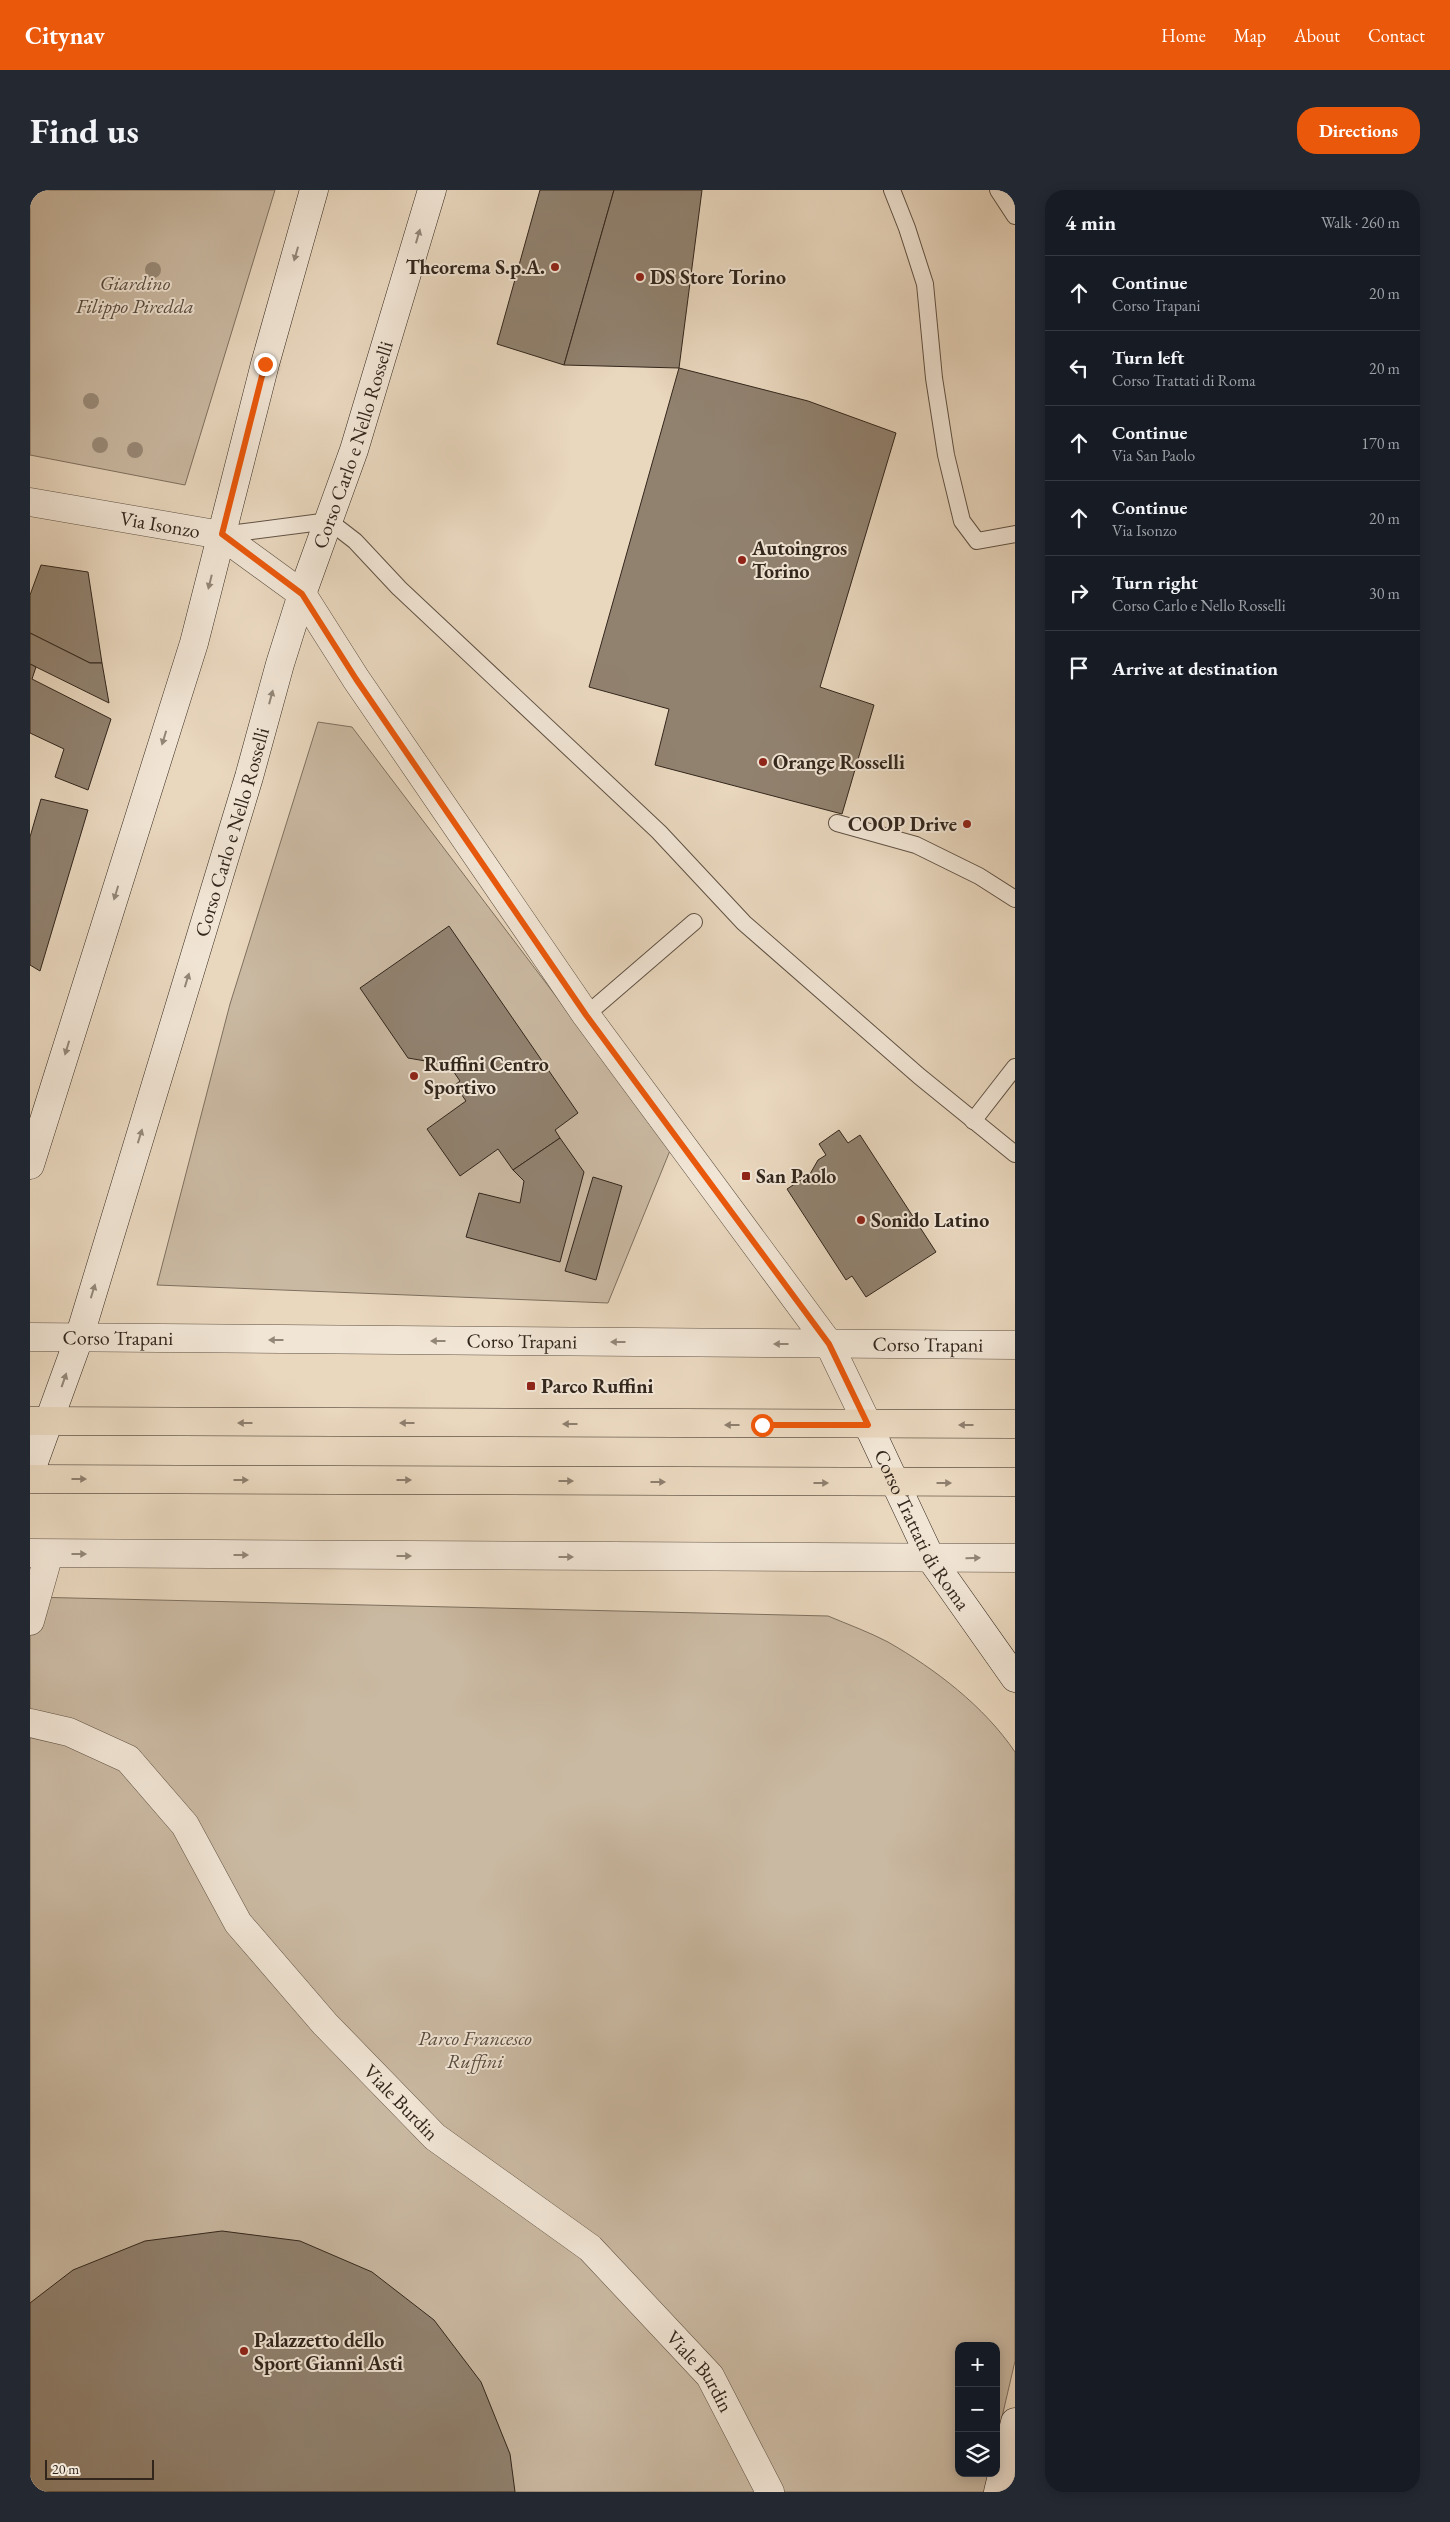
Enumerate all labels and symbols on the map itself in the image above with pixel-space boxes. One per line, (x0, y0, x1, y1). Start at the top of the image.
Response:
one-way arrow (415, 228, 423, 243)
one-way arrow (292, 246, 300, 261)
place label: Theorema S.p.A. (406, 254, 545, 280)
marker: Theorema S.p.A. (549, 261, 561, 273)
place label: DS Store Torino (650, 264, 786, 290)
park label: Giardino Filippo Piredda (75, 270, 194, 319)
marker: DS Store Torino (634, 271, 646, 283)
street label: Corso Carlo e Nello Rosselli (306, 338, 399, 552)
route end (254, 353, 277, 376)
street label: Via Isonzo (118, 505, 202, 544)
place label: Autoingros Torino (751, 535, 847, 584)
marker: Autoingros Torino (736, 554, 748, 566)
one-way arrow (206, 574, 214, 589)
one-way arrow (267, 689, 275, 704)
street label: Corso Carlo e Nello Rosselli (188, 724, 275, 940)
one-way arrow (160, 731, 168, 746)
place label: Orange Rosselli (773, 749, 905, 775)
marker: Orange Rosselli (757, 756, 769, 768)
place label: COOP Drive (848, 811, 957, 837)
marker: COOP Drive (961, 818, 973, 830)
one-way arrow (111, 886, 119, 901)
one-way arrow (184, 973, 192, 988)
one-way arrow (62, 1040, 70, 1055)
place label: Ruffini Centro Sportivo (424, 1051, 549, 1100)
marker: Ruffini Centro Sportivo (408, 1070, 420, 1082)
one-way arrow (137, 1128, 145, 1143)
place label: San Paolo (756, 1163, 836, 1189)
marker: San Paolo (740, 1170, 752, 1182)
place label: Sonido Latino (871, 1207, 989, 1233)
marker: Sonido Latino (855, 1214, 867, 1226)
one-way arrow (90, 1284, 98, 1299)
street label: Corso Trapani (63, 1324, 174, 1351)
street label: Corso Trapani (467, 1328, 578, 1354)
street label: Corso Trapani (873, 1331, 984, 1358)
one-way arrow (267, 1336, 283, 1344)
one-way arrow (430, 1337, 446, 1345)
one-way arrow (610, 1338, 626, 1346)
one-way arrow (772, 1340, 788, 1348)
one-way arrow (61, 1372, 69, 1387)
place label: Parco Ruffini (541, 1373, 653, 1399)
marker: Parco Ruffini (525, 1380, 537, 1392)
route start (751, 1414, 774, 1437)
one-way arrow (236, 1419, 252, 1427)
one-way arrow (399, 1419, 415, 1427)
one-way arrow (561, 1420, 577, 1428)
one-way arrow (724, 1421, 740, 1429)
one-way arrow (958, 1421, 974, 1429)
street label: Corso Trattati di Roma (868, 1445, 976, 1615)
one-way arrow (71, 1475, 87, 1483)
one-way arrow (233, 1476, 249, 1484)
one-way arrow (396, 1476, 412, 1484)
one-way arrow (558, 1477, 574, 1485)
one-way arrow (650, 1478, 666, 1486)
one-way arrow (813, 1479, 829, 1487)
one-way arrow (937, 1479, 953, 1487)
one-way arrow (71, 1550, 87, 1558)
one-way arrow (233, 1551, 249, 1559)
one-way arrow (396, 1552, 412, 1560)
one-way arrow (558, 1553, 574, 1561)
one-way arrow (965, 1554, 981, 1562)
park label: Parco Francesco Ruffini (418, 2025, 532, 2074)
street label: Viale Burdin (358, 2058, 445, 2146)
street label: Viale Burdin (661, 2325, 740, 2417)
place label: Palazzetto dello Sport Gianni Asti (254, 2327, 403, 2376)
marker: Palazzetto dello Sport Gianni Asti (238, 2345, 250, 2357)
scale bar (45, 2457, 154, 2480)

